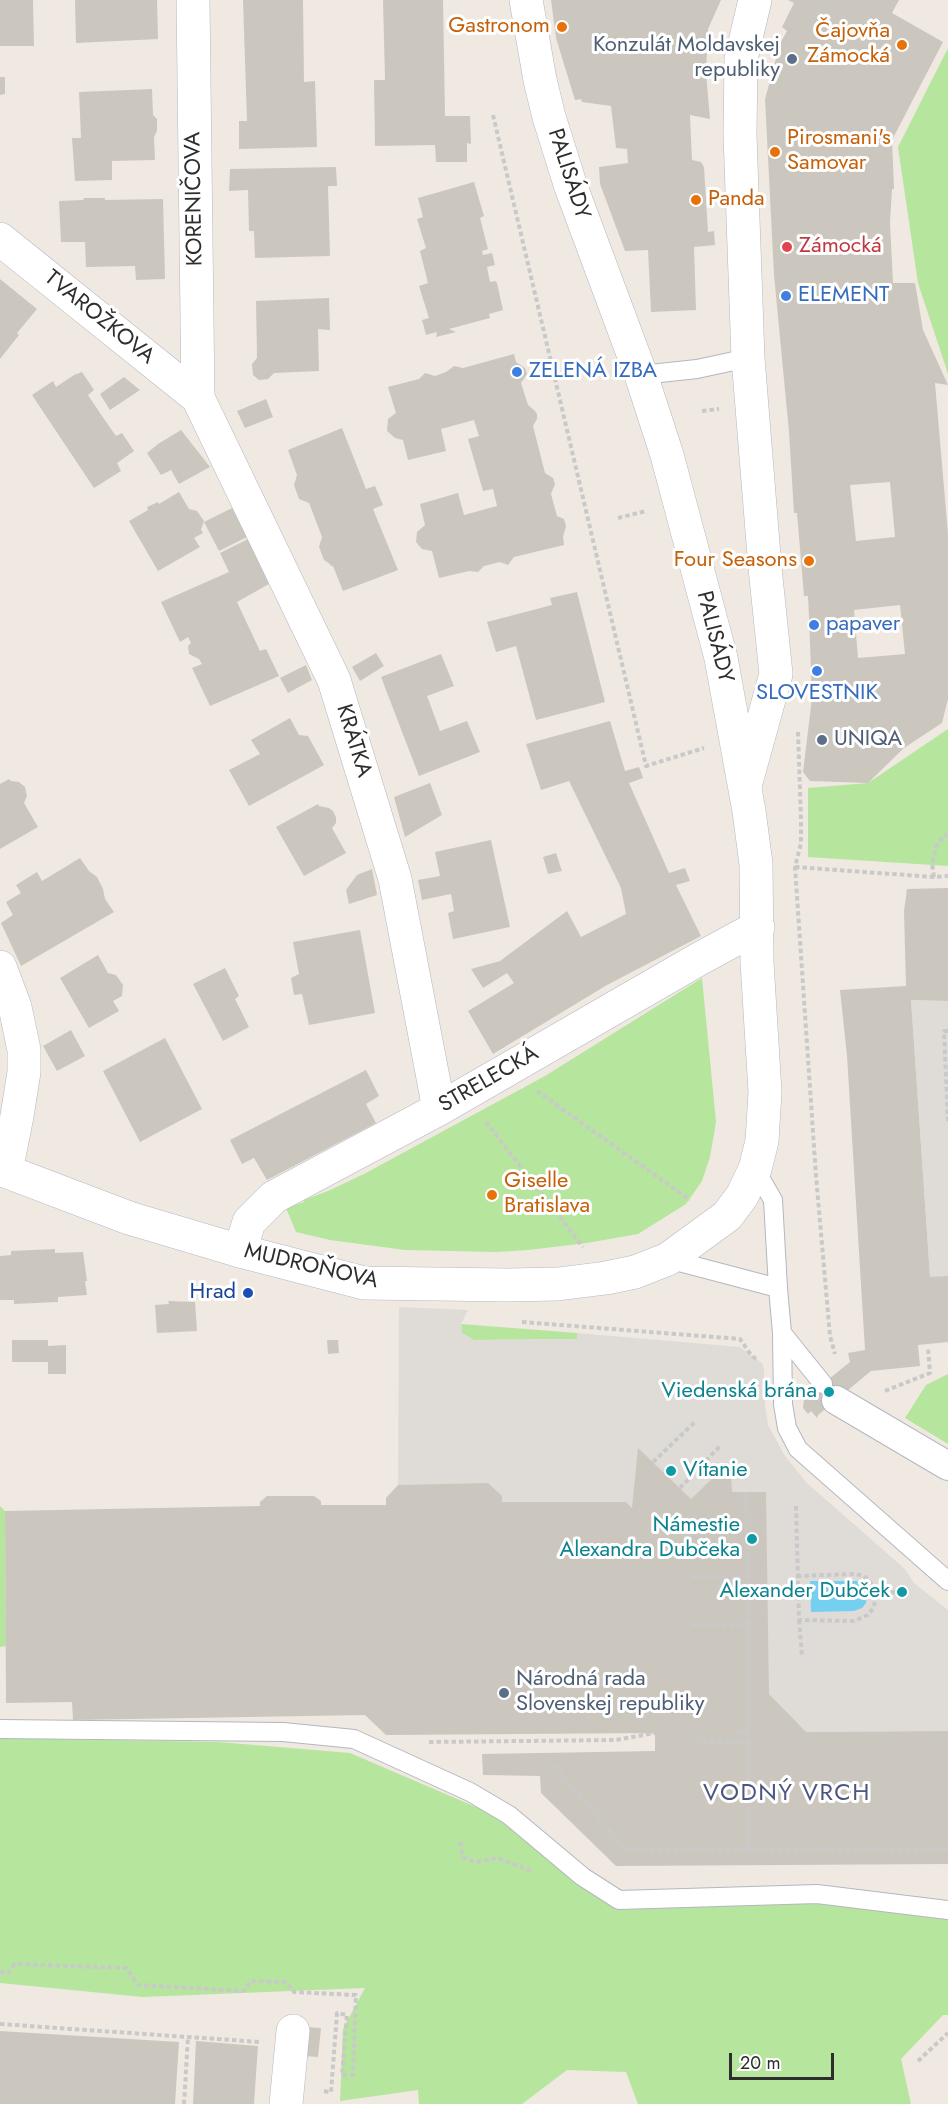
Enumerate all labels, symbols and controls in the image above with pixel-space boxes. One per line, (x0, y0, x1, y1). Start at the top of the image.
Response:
place label: Gastronom (448, 14, 550, 40)
place label: Čajovňa Zámocká (807, 19, 890, 70)
marker: Gastronom (555, 20, 569, 34)
place label: Konzulát Moldavskej republiky (593, 33, 780, 84)
marker: Čajovňa Zámocká (895, 38, 909, 52)
marker: Konzulát Moldavskej republiky (785, 52, 799, 66)
street label: PALISÁDY (541, 125, 595, 223)
place label: Pirosmani's Samovar (787, 126, 891, 178)
street label: KORENIČOVA (181, 132, 209, 266)
marker: Pirosmani's Samovar (768, 145, 782, 159)
place label: Panda (708, 187, 765, 213)
marker: Panda (689, 193, 703, 207)
place label: Zámocká (799, 234, 882, 260)
marker: Zámocká (780, 240, 794, 254)
street label: TVAROŽKOVA (39, 265, 159, 371)
place label: ELEMENT (798, 283, 889, 309)
marker: ELEMENT (779, 289, 793, 303)
place label: ZELENÁ IZBA (529, 359, 657, 385)
marker: ZELENÁ IZBA (510, 365, 524, 379)
place label: Four Seasons (674, 548, 797, 574)
marker: Four Seasons (802, 554, 816, 568)
street label: PALISÁDY (690, 588, 738, 686)
place label: papaver (826, 612, 900, 638)
marker: papaver (807, 618, 821, 632)
marker: SLOVESTNIK (810, 664, 824, 678)
place label: SLOVESTNIK (756, 681, 878, 707)
street label: KRÁTKA (329, 701, 377, 781)
place label: UNIQA (834, 727, 902, 753)
marker: UNIQA (815, 733, 829, 747)
street label: STRELECKÁ (434, 1041, 544, 1119)
place label: Giselle Bratislava (504, 1169, 590, 1220)
marker: Giselle Bratislava (485, 1188, 499, 1202)
street label: MUDROŇOVA (241, 1239, 381, 1295)
place label: Hrad (190, 1280, 236, 1306)
marker: Hrad (241, 1286, 255, 1300)
place label: Viedenská brána (661, 1379, 817, 1405)
marker: Viedenská brána (822, 1385, 836, 1399)
place label: Vítanie (683, 1458, 748, 1484)
marker: Vítanie (664, 1464, 678, 1478)
place label: Námestie Alexandra Dubčeka (560, 1513, 740, 1564)
marker: Námestie Alexandra Dubčeka (745, 1532, 759, 1546)
place label: Alexander Dubček (719, 1579, 890, 1605)
marker: Alexander Dubček (895, 1585, 909, 1599)
place label: Národná rada Slovenskej republiky (516, 1667, 704, 1718)
marker: Národná rada Slovenskej republiky (497, 1686, 511, 1700)
district label: VODNÝ VRCH (703, 1780, 871, 1808)
scale bar (732, 2041, 837, 2079)
text: 20 m (740, 2050, 780, 2076)

